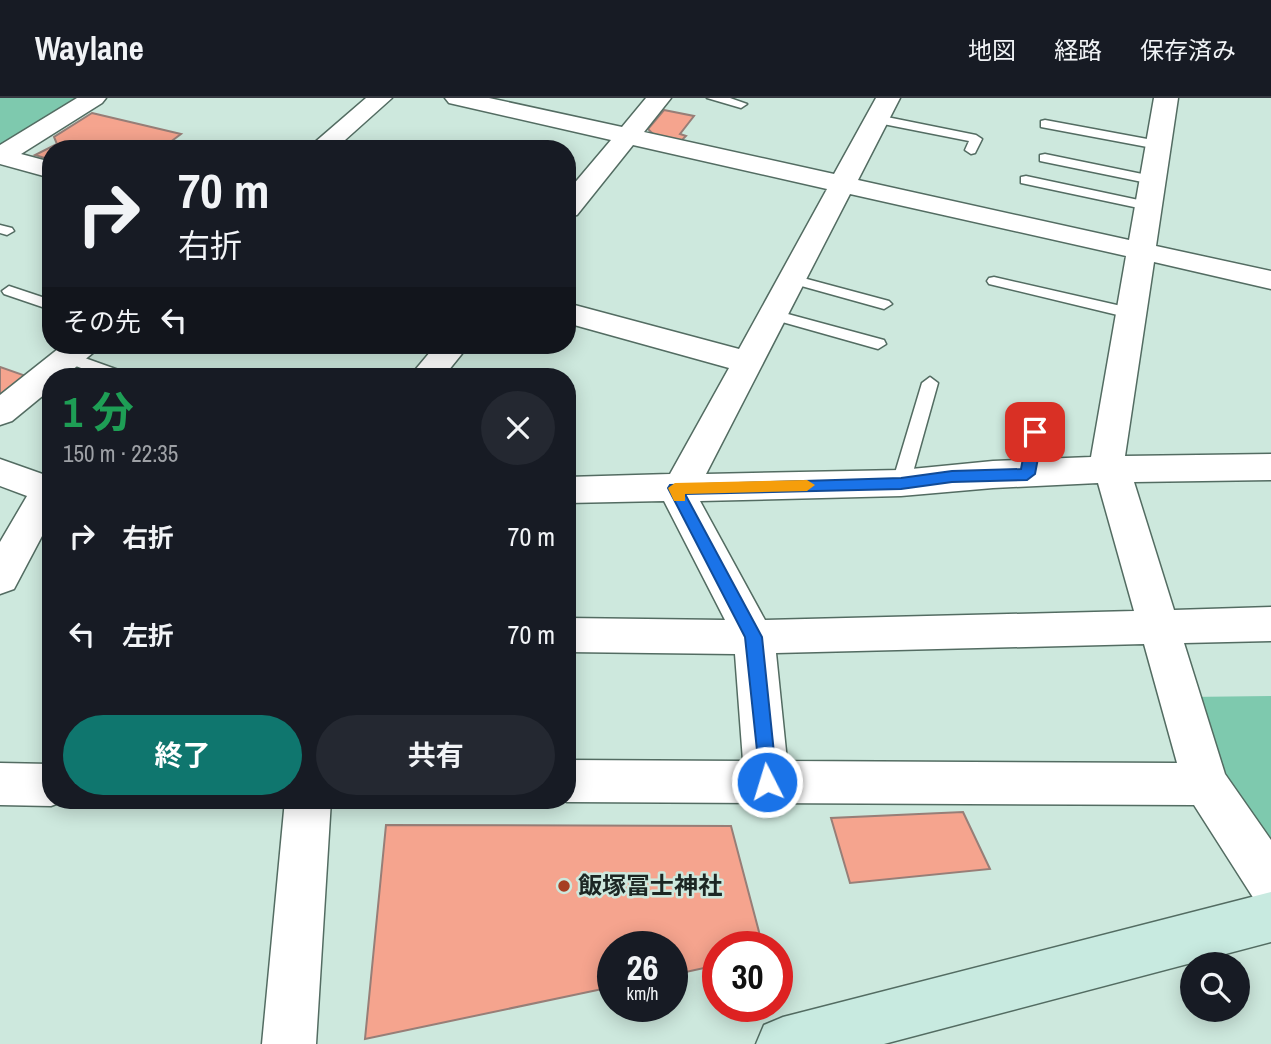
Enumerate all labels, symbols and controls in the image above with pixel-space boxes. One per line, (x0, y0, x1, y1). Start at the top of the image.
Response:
text: Waylane (35, 26, 144, 70)
text: 地図 (968, 34, 1016, 66)
text: 経路 (1054, 34, 1102, 66)
text: 保存済み (1140, 34, 1236, 66)
text: 70 m (178, 157, 270, 223)
icon: right (63, 168, 154, 259)
text: 右折 (178, 224, 242, 267)
icon: left (155, 301, 193, 339)
text: その先 (63, 304, 141, 339)
text: 1 分 (63, 384, 134, 440)
button: close (481, 391, 555, 465)
pin (1005, 402, 1065, 462)
icon: arrive (1016, 413, 1054, 451)
text: 150 m · 22:35 (63, 438, 178, 469)
icon: right (63, 517, 101, 555)
text: 70 m (508, 519, 555, 554)
text: 右折 (122, 520, 174, 555)
icon: left (63, 615, 101, 653)
text: 70 m (508, 617, 555, 652)
text: 左折 (122, 618, 174, 653)
button: 終了 (63, 715, 302, 795)
button: 共有 (316, 715, 555, 795)
position arrow (730, 745, 804, 819)
place label: 飯塚冨士神社 (578, 869, 722, 901)
marker: 飯塚冨士神社 (556, 878, 572, 894)
speed limit sign: 30 (702, 931, 793, 1022)
text: 26 (627, 944, 658, 991)
map controls (1180, 952, 1250, 1022)
button: search (1180, 952, 1250, 1022)
text: km/h (627, 981, 659, 1006)

